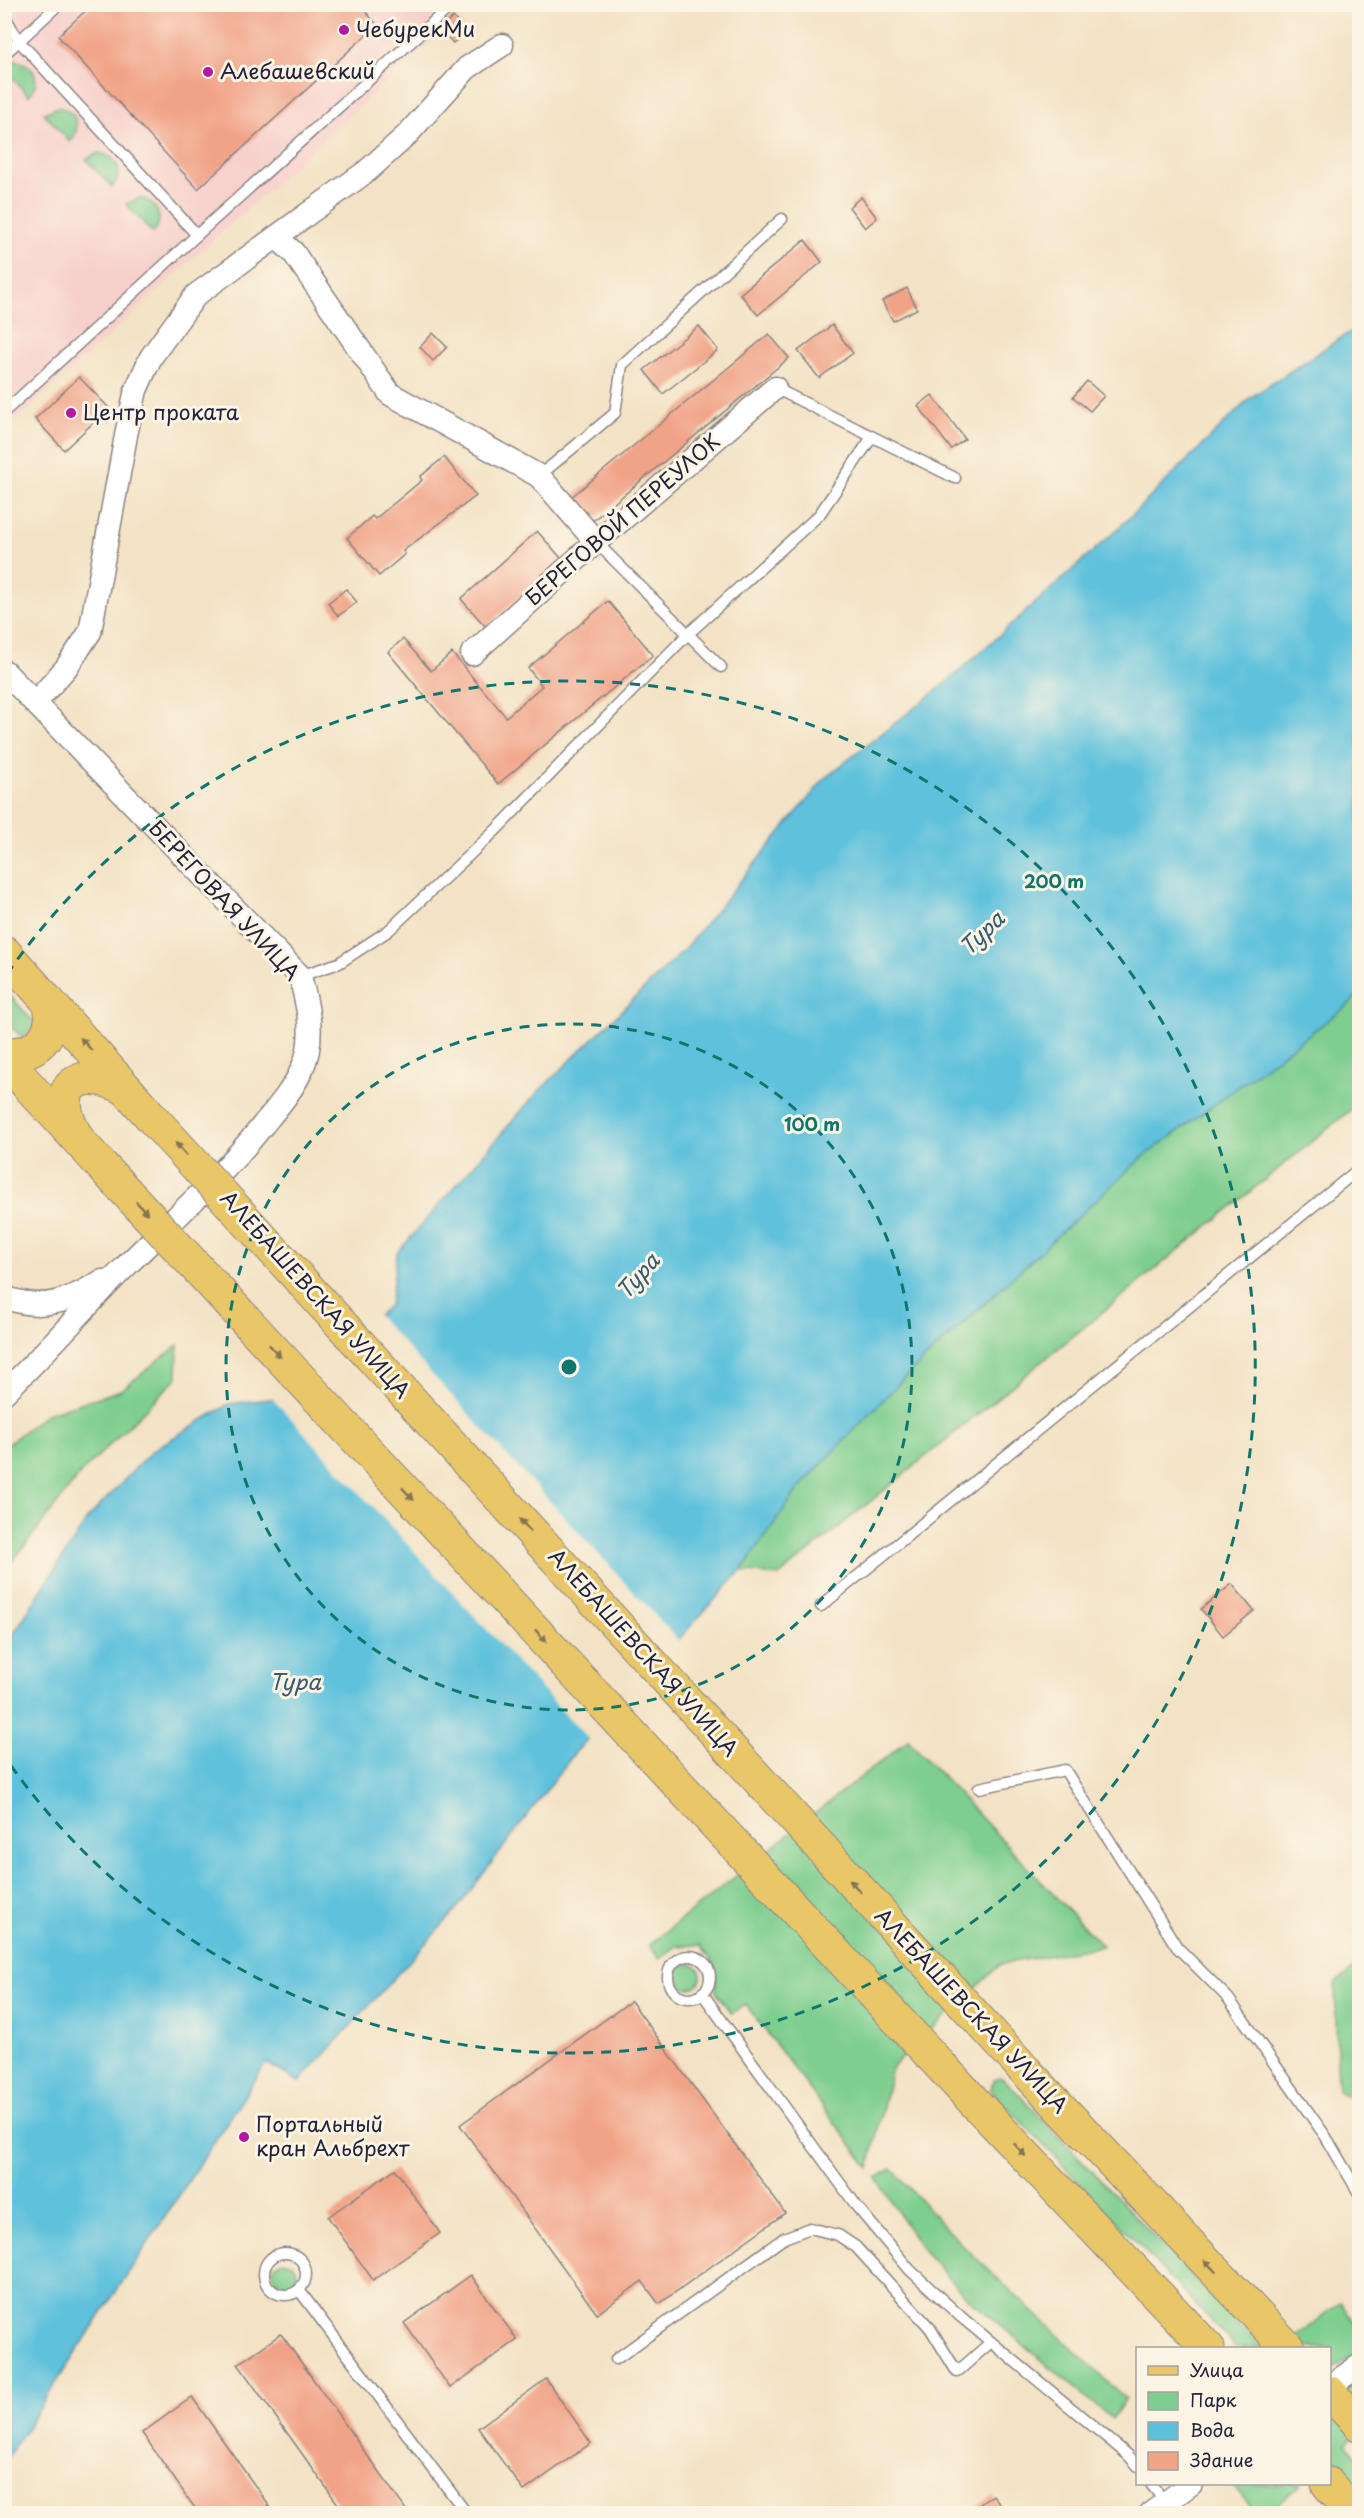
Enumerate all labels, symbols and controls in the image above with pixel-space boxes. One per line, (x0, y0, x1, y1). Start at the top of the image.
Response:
place label: ЧебурекМи (356, 12, 475, 44)
marker: ЧебурекМи (337, 23, 351, 37)
place label: Алебашевский (220, 54, 375, 86)
marker: Алебашевский (201, 65, 215, 79)
place label: Центр проката (83, 395, 240, 427)
marker: Центр проката (64, 406, 78, 420)
street label: БЕРЕГОВОЙ ПЕРЕУЛОК (517, 425, 726, 612)
street label: БЕРЕГОВАЯ УЛИЦА (142, 812, 309, 987)
text: 200 m (1024, 867, 1084, 894)
water label: Тура (951, 901, 1012, 962)
one-way arrow (79, 1036, 93, 1051)
text: 100 m (784, 1110, 840, 1137)
one-way arrow (175, 1142, 188, 1157)
street label: АЛЕБАШЕВСКАЯ УЛИЦА (214, 1182, 419, 1405)
one-way arrow (135, 1201, 149, 1216)
water label: Тура (607, 1244, 667, 1305)
one-way arrow (268, 1343, 281, 1358)
centre of rings (559, 1357, 579, 1377)
one-way arrow (401, 1486, 415, 1501)
one-way arrow (519, 1518, 532, 1533)
street label: АЛЕБАШЕВСКАЯ УЛИЦА (542, 1540, 747, 1763)
one-way arrow (534, 1629, 548, 1644)
water label: Тура (269, 1664, 322, 1697)
one-way arrow (849, 1879, 863, 1893)
street label: АЛЕБАШЕВСКАЯ УЛИЦА (868, 1900, 1076, 2120)
place label: Портальный кран Альбрехт (256, 2107, 410, 2163)
marker: Портальный кран Альбрехт (237, 2130, 251, 2144)
one-way arrow (1013, 2143, 1027, 2157)
one-way arrow (1203, 2258, 1217, 2273)
legend (1136, 2347, 1331, 2485)
text: Улица (1190, 2356, 1244, 2383)
text: Парк (1190, 2386, 1237, 2413)
text: Вода (1190, 2416, 1235, 2443)
text: Здание (1190, 2446, 1253, 2473)

